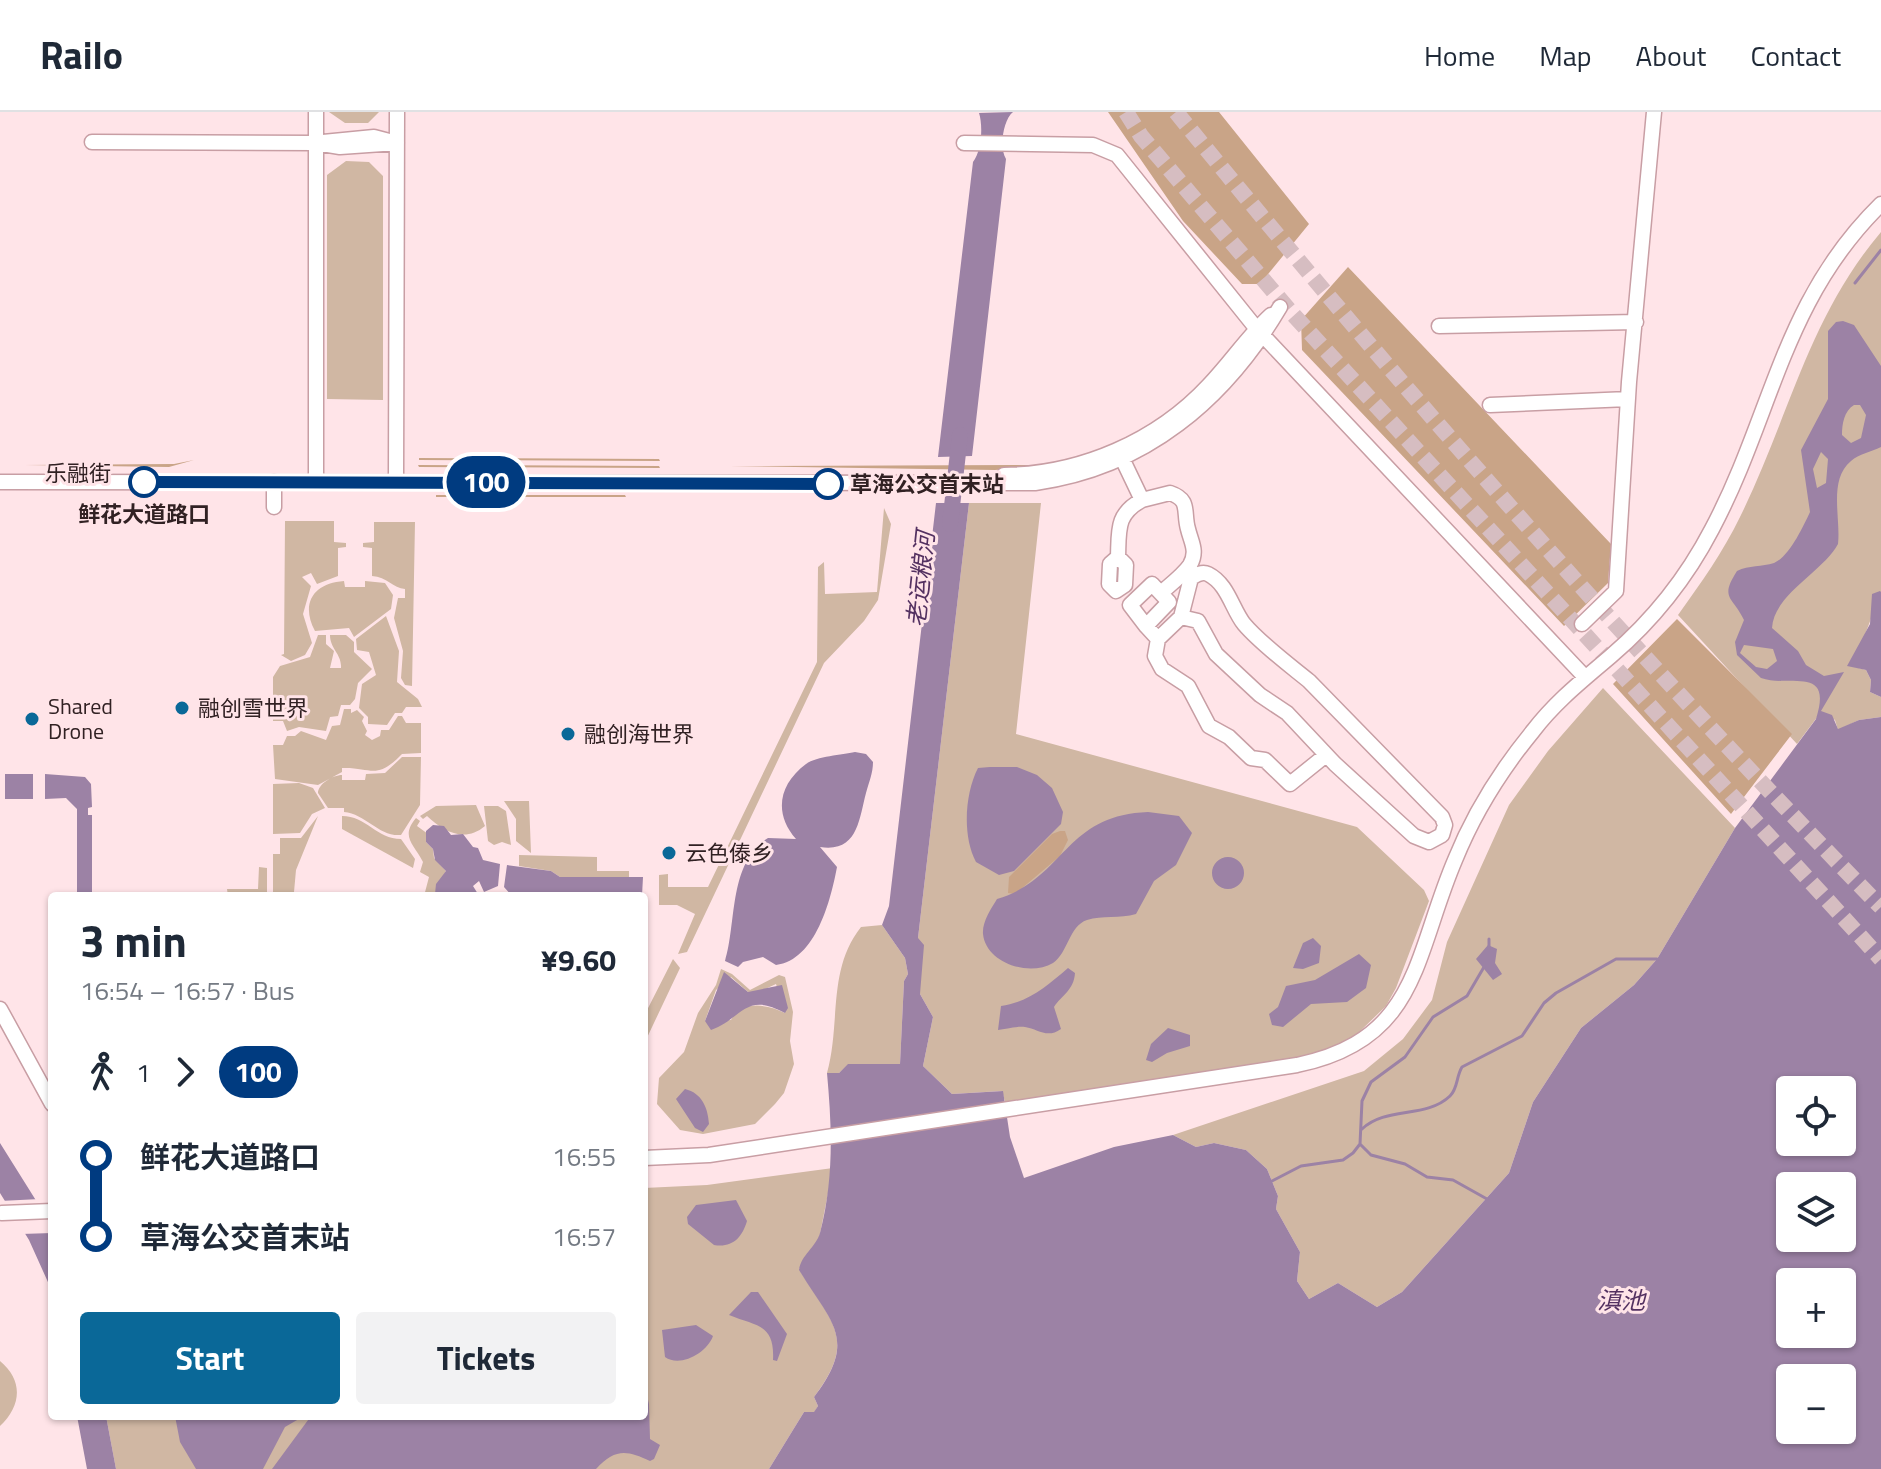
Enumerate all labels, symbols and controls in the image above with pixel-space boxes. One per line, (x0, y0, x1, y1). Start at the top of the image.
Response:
text: Railo (40, 26, 123, 84)
text: Home (1424, 34, 1495, 77)
text: Map (1539, 34, 1592, 77)
text: About (1636, 34, 1706, 77)
text: Contact (1750, 34, 1841, 77)
street label: 乐融街 (45, 456, 111, 490)
line badge: 100 (440, 456, 532, 508)
text: 100 (462, 460, 510, 503)
marker: 鲜花大道路口 (129, 467, 159, 497)
place label: 草海公交首末站 (850, 467, 1004, 501)
marker: 草海公交首末站 (813, 469, 843, 499)
place label: 鲜花大道路口 (78, 497, 210, 531)
water label: 老运粮河 (897, 525, 943, 629)
place label: Shared Drone (48, 689, 113, 748)
place label: 融创雪世界 (198, 691, 308, 725)
marker: 融创雪世界 (173, 699, 191, 717)
marker: Shared Drone (23, 710, 41, 728)
place label: 融创海世界 (584, 717, 694, 751)
marker: 融创海世界 (559, 725, 577, 743)
place label: 云色傣乡 (685, 836, 773, 870)
marker: 云色傣乡 (660, 844, 678, 862)
text: 3 min (80, 907, 187, 974)
text: ¥9.60 (541, 937, 616, 983)
text: 16:54 – 16:57 · Bus (80, 971, 295, 1010)
icon: walk (80, 1050, 124, 1094)
icon: forward (163, 1050, 207, 1094)
text: 100 (235, 1050, 282, 1093)
text: 1 (136, 1053, 151, 1092)
map controls (1776, 1076, 1856, 1444)
button: locate (1776, 1076, 1856, 1156)
text: 鲜花大道路口 (140, 1134, 320, 1180)
text: 16:55 (552, 1137, 616, 1176)
button: layers (1776, 1172, 1856, 1252)
text: 草海公交首末站 (140, 1214, 350, 1260)
text: 16:57 (552, 1217, 616, 1256)
button: + (1776, 1268, 1856, 1348)
water label: 滇池 (1597, 1282, 1647, 1318)
button: Start (80, 1312, 340, 1404)
button: Tickets (356, 1312, 616, 1404)
button: − (1776, 1364, 1856, 1444)

